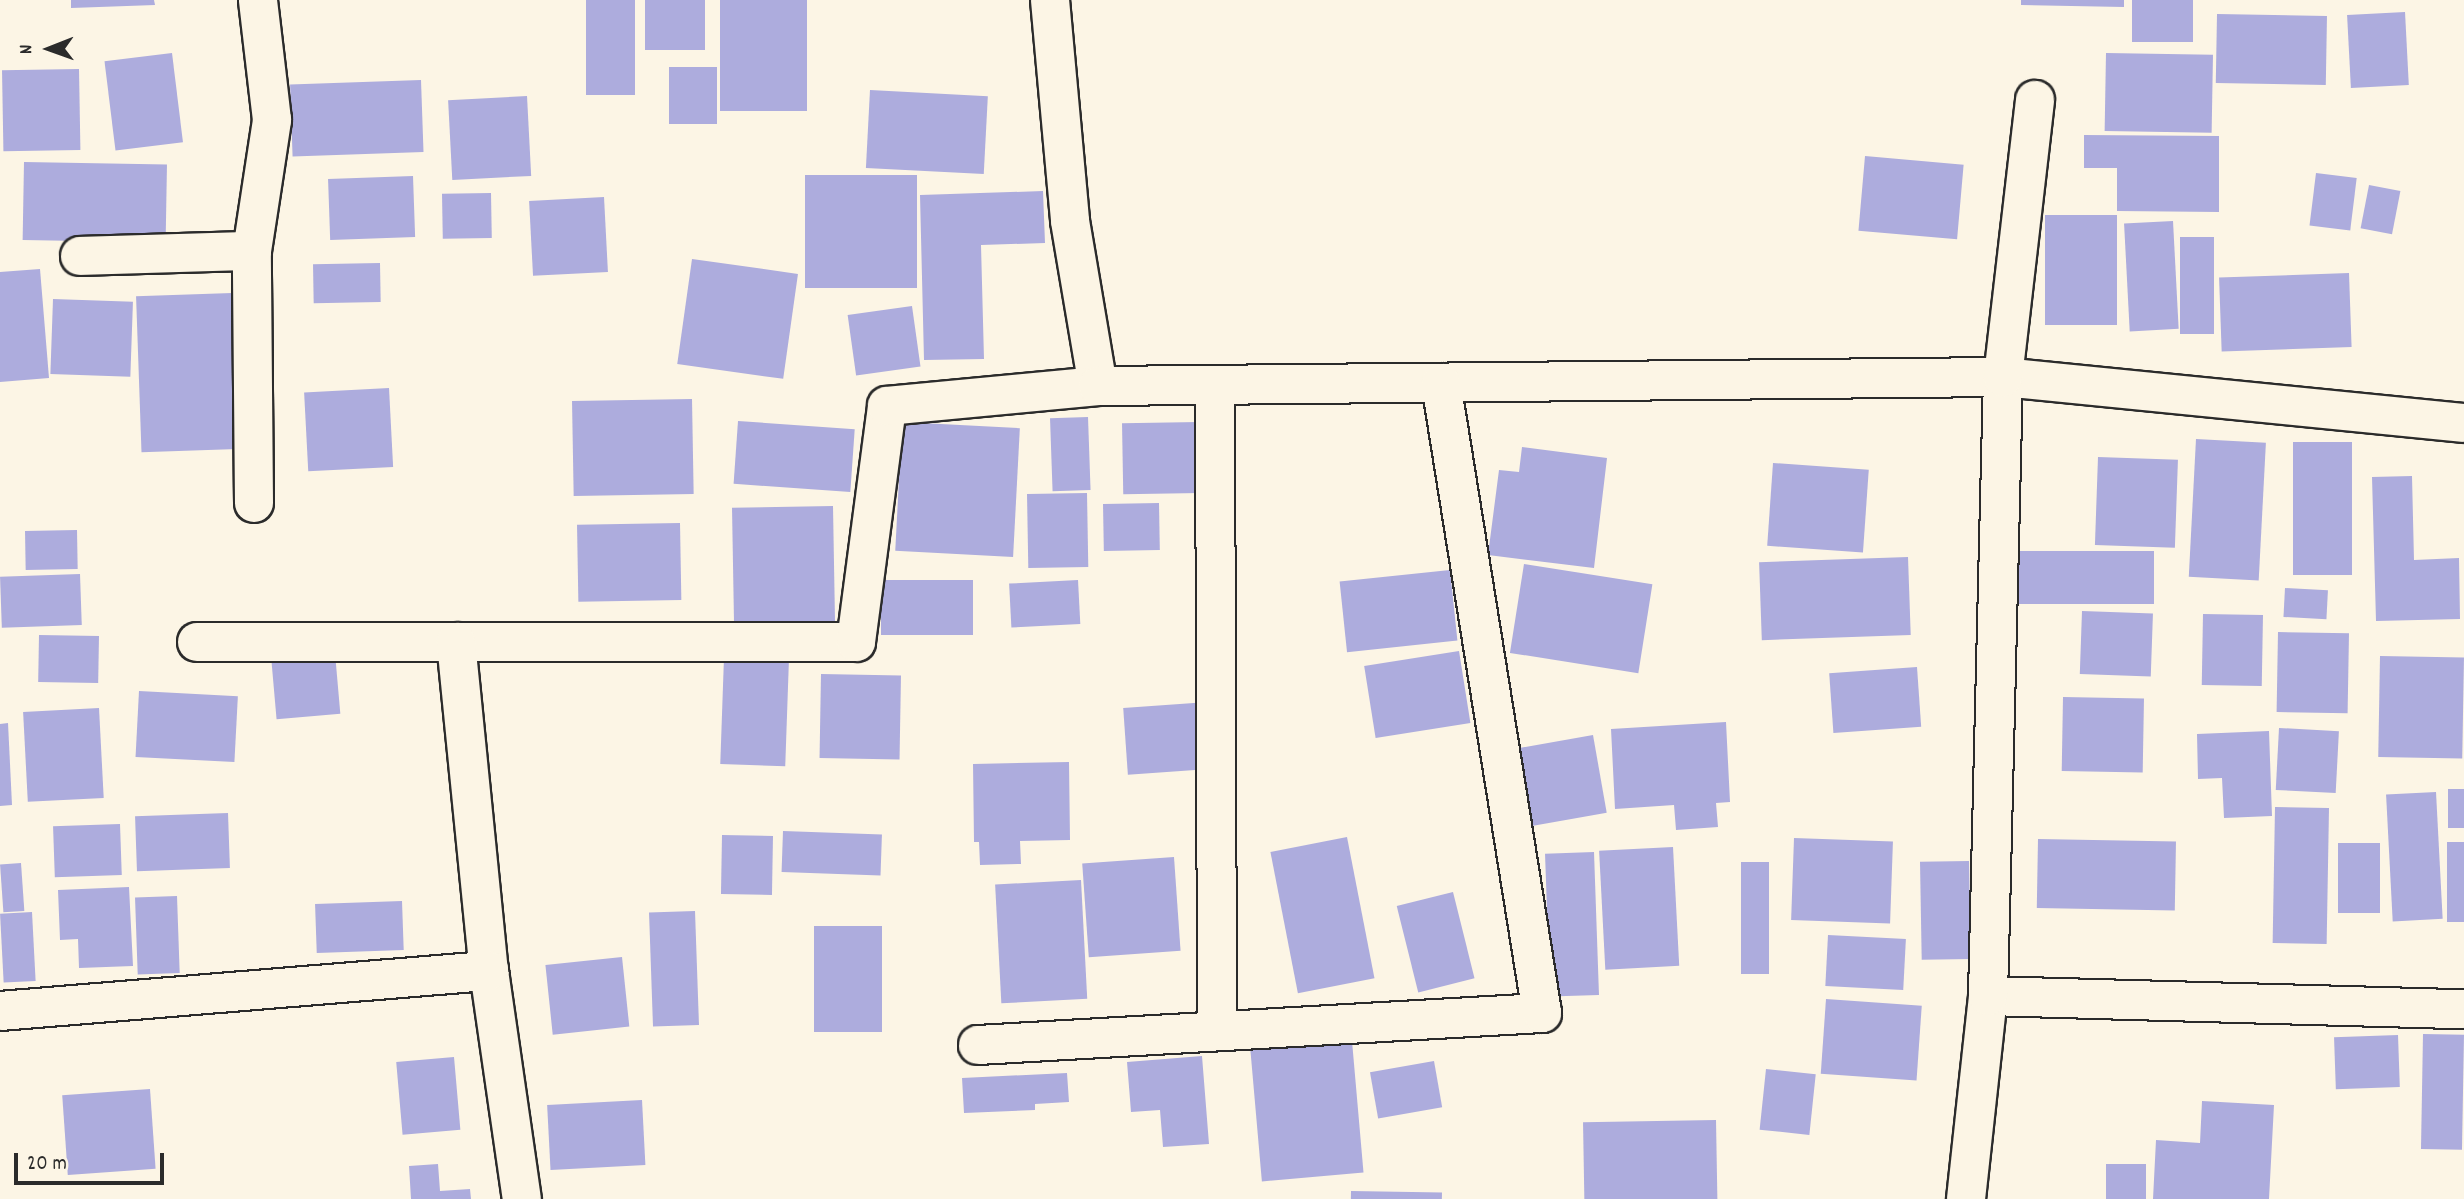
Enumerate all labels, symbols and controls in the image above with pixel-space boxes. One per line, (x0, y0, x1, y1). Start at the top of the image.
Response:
north arrow (14, 14, 84, 84)
text: N (14, 44, 41, 54)
scale bar (18, 1140, 168, 1184)
text: 20 m (27, 1150, 67, 1180)

